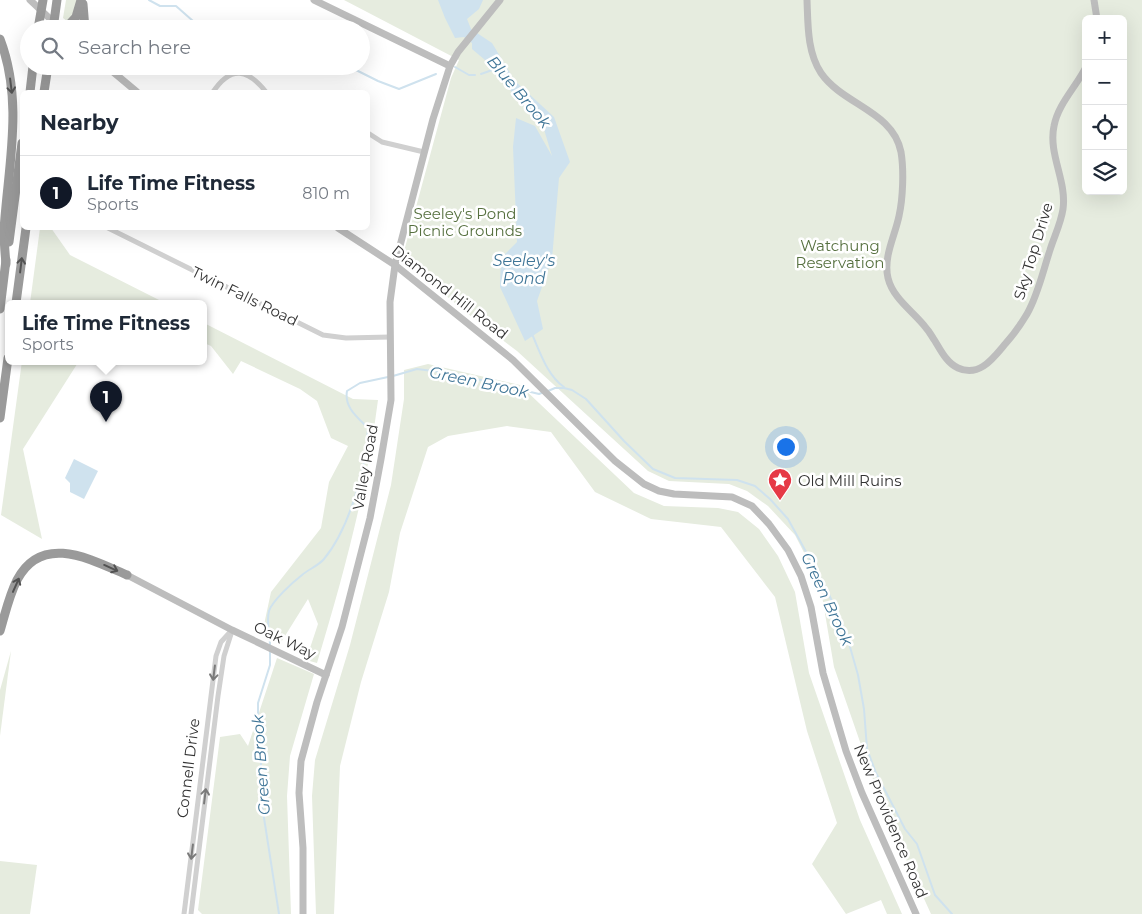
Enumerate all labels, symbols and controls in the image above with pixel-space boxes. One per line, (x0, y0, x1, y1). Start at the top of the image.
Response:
map controls (1082, 15, 1127, 195)
button: + (1082, 15, 1127, 60)
search box (20, 20, 370, 75)
icon: search (38, 34, 66, 62)
text: Search here (78, 36, 191, 59)
water label: Blue Brook (483, 52, 556, 133)
button: − (1082, 60, 1127, 105)
one-way arrow (6, 78, 16, 94)
button: locate (1082, 105, 1127, 150)
text: Nearby (40, 110, 119, 135)
button: layers (1082, 150, 1127, 195)
text: Life Time Fitness (87, 172, 255, 195)
text: 1 (53, 184, 59, 203)
text: 810 m (302, 184, 350, 203)
text: Sports (87, 195, 139, 214)
street label: Sky Top Drive (1009, 200, 1057, 302)
park label: Seeley's Pond Picnic Grounds (408, 204, 522, 240)
park label: Watchung Reservation (796, 236, 884, 272)
street label: Diamond Hill Road (388, 241, 512, 343)
water label: Seeley's Pond (493, 251, 556, 288)
one-way arrow (16, 258, 26, 274)
street label: Twin Falls Road (189, 262, 301, 330)
popup (5, 300, 207, 365)
text: Life Time Fitness (22, 312, 190, 335)
text: Sports (22, 335, 74, 354)
water label: Green Brook (428, 362, 532, 402)
pin: 1 (90, 381, 122, 422)
street label: Valley Road (348, 423, 382, 511)
your location (773, 434, 799, 460)
place icon: Old Mill Ruins (767, 467, 793, 501)
place label: Old Mill Ruins (798, 471, 902, 490)
water label: Green Brook (797, 549, 858, 650)
one-way arrow (103, 564, 118, 574)
one-way arrow (11, 578, 21, 593)
street label: Oak Way (251, 617, 320, 664)
one-way arrow (208, 665, 218, 681)
water label: Green Brook (248, 713, 274, 816)
street label: Connell Drive (172, 717, 204, 819)
street label: New Providence Road (850, 741, 932, 901)
one-way arrow (200, 788, 210, 804)
one-way arrow (187, 843, 197, 859)

